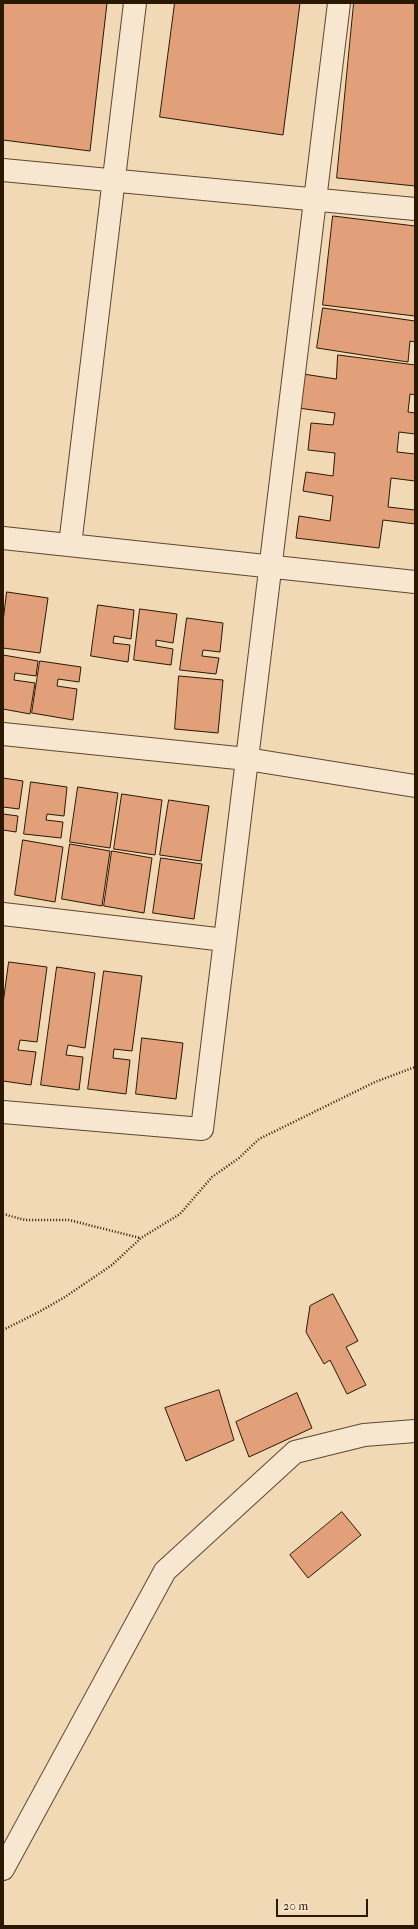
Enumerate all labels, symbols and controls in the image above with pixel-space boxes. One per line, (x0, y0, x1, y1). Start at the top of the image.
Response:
scale bar (278, 1891, 370, 1917)
text: 20 m (283, 1899, 308, 1913)

